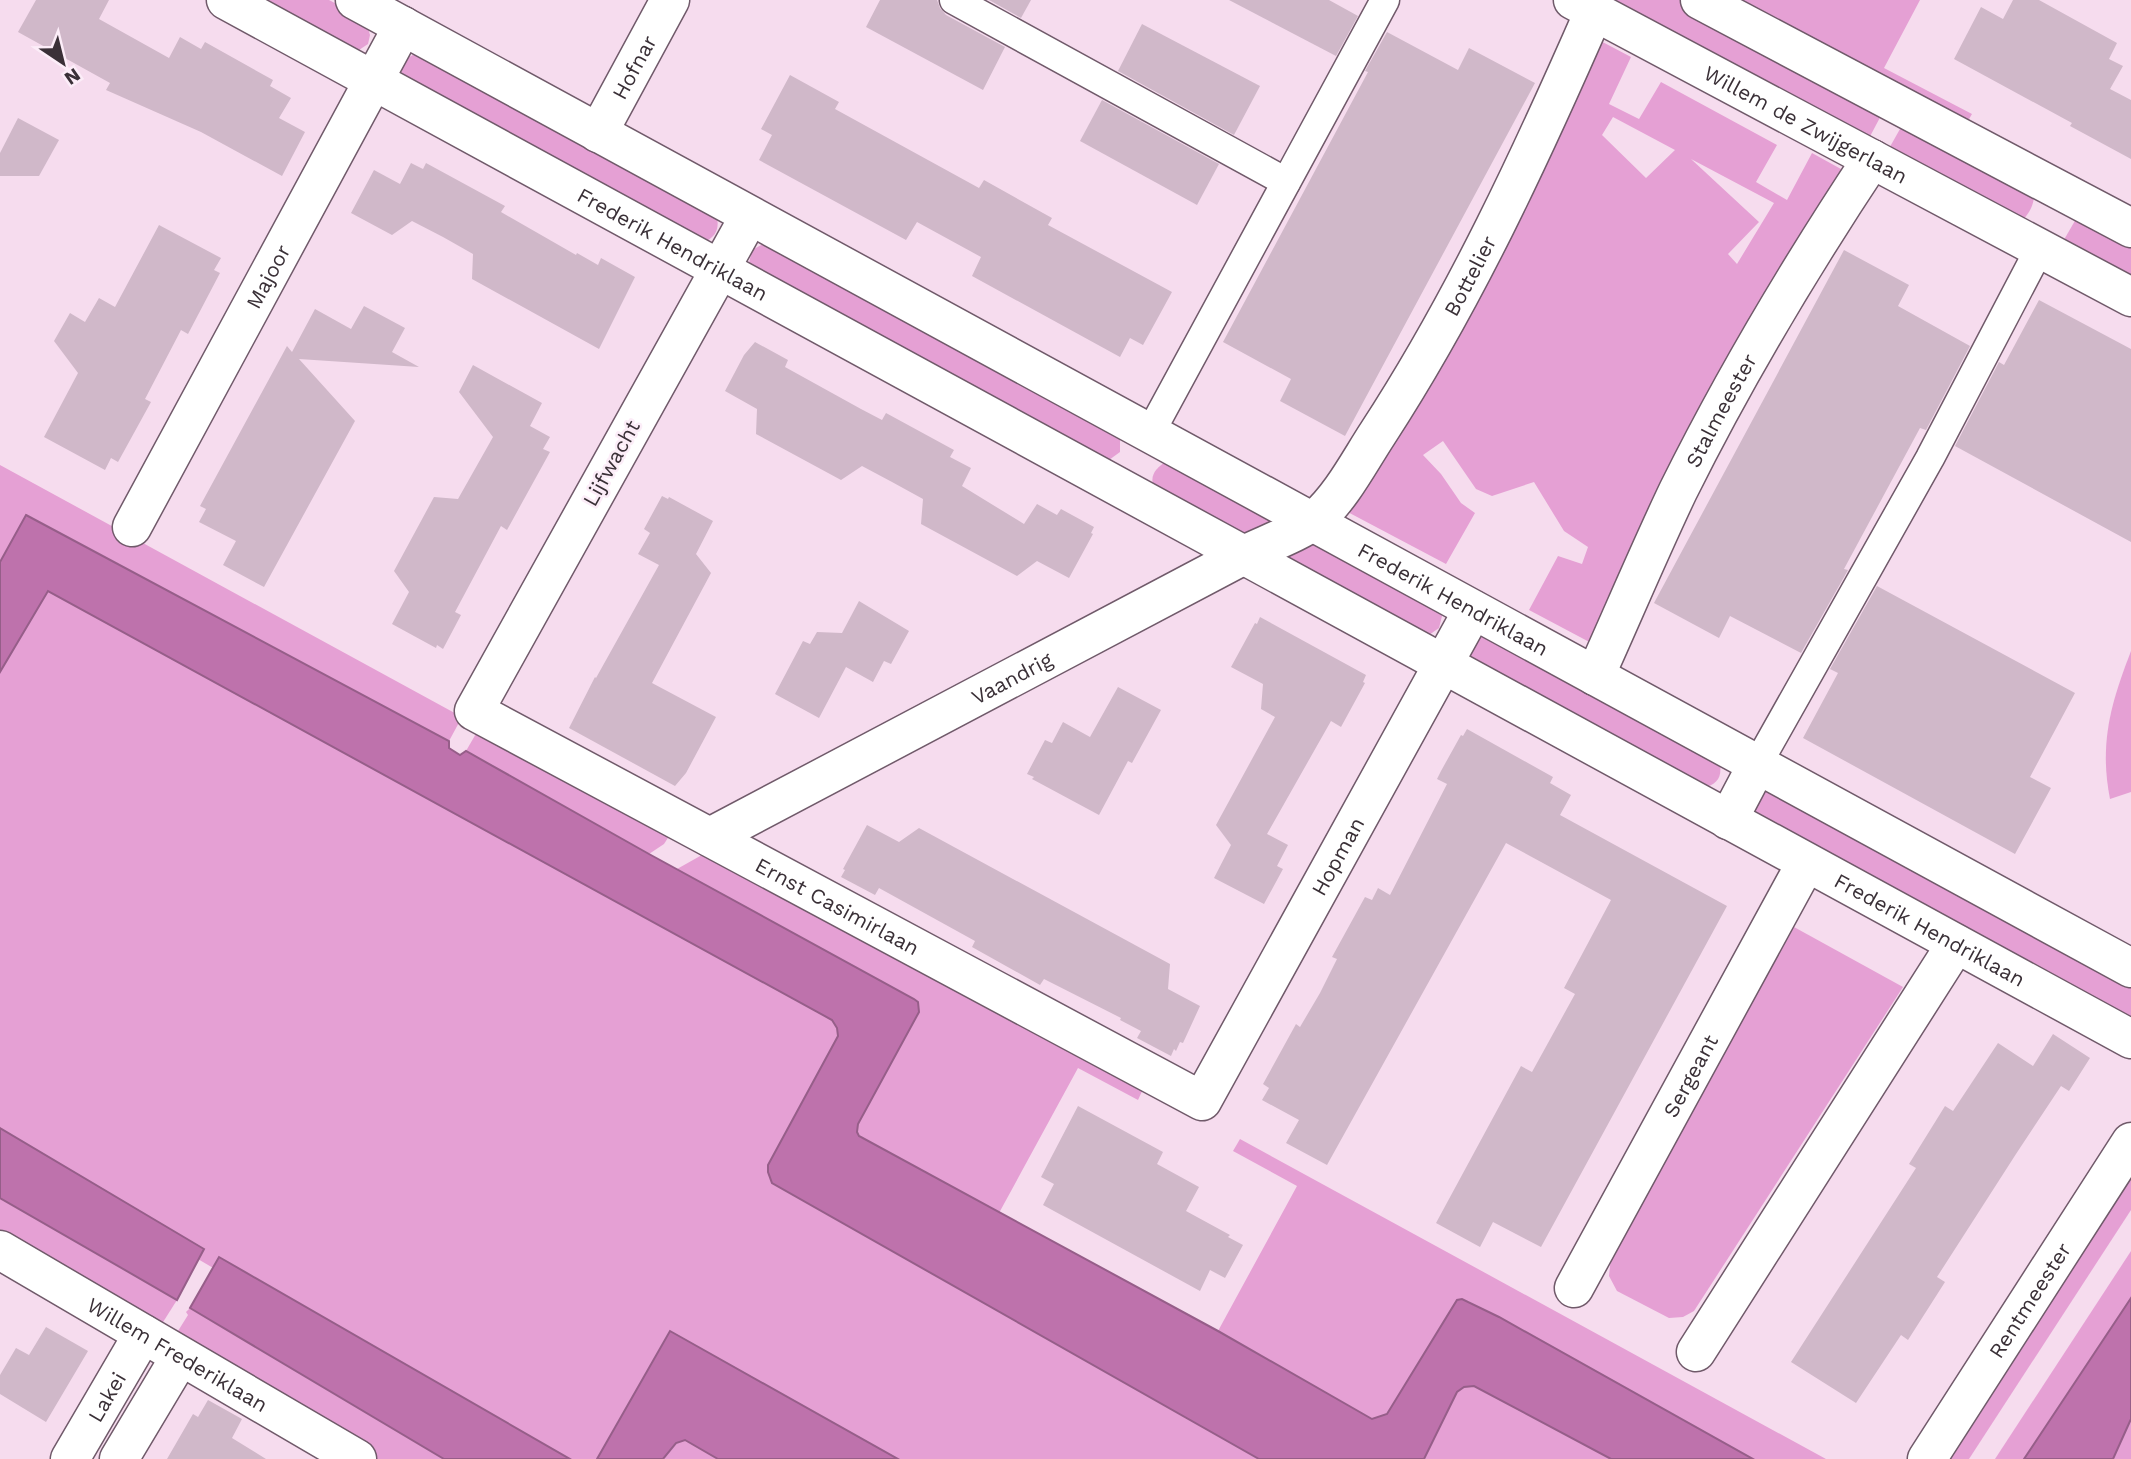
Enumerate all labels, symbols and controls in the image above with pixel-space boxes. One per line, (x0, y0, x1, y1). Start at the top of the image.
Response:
north arrow (28, 28, 98, 98)
street label: Hofnar (606, 30, 661, 104)
street label: Willem de Zwijgerlaan (1700, 60, 1912, 188)
text: N (60, 63, 85, 90)
street label: Frederik Hendriklaan (573, 182, 772, 306)
street label: Bottelier (1438, 231, 1501, 320)
street label: Majoor (240, 240, 295, 313)
street label: Stalmeester (1680, 349, 1762, 471)
street label: Lijfwacht (577, 415, 645, 510)
street label: Frederik Hendriklaan (1354, 537, 1553, 661)
street label: Vaandrig (967, 646, 1057, 709)
street label: Hopman (1305, 812, 1369, 900)
street label: Ernst Casimirlaan (751, 852, 924, 960)
street label: Frederik Hendriklaan (1830, 867, 2030, 991)
street label: Sergeant (1657, 1030, 1723, 1121)
street label: Rentmeester (1983, 1237, 2076, 1362)
street label: Willem Frederiklaan (83, 1292, 273, 1417)
street label: Lakei (82, 1367, 131, 1426)

